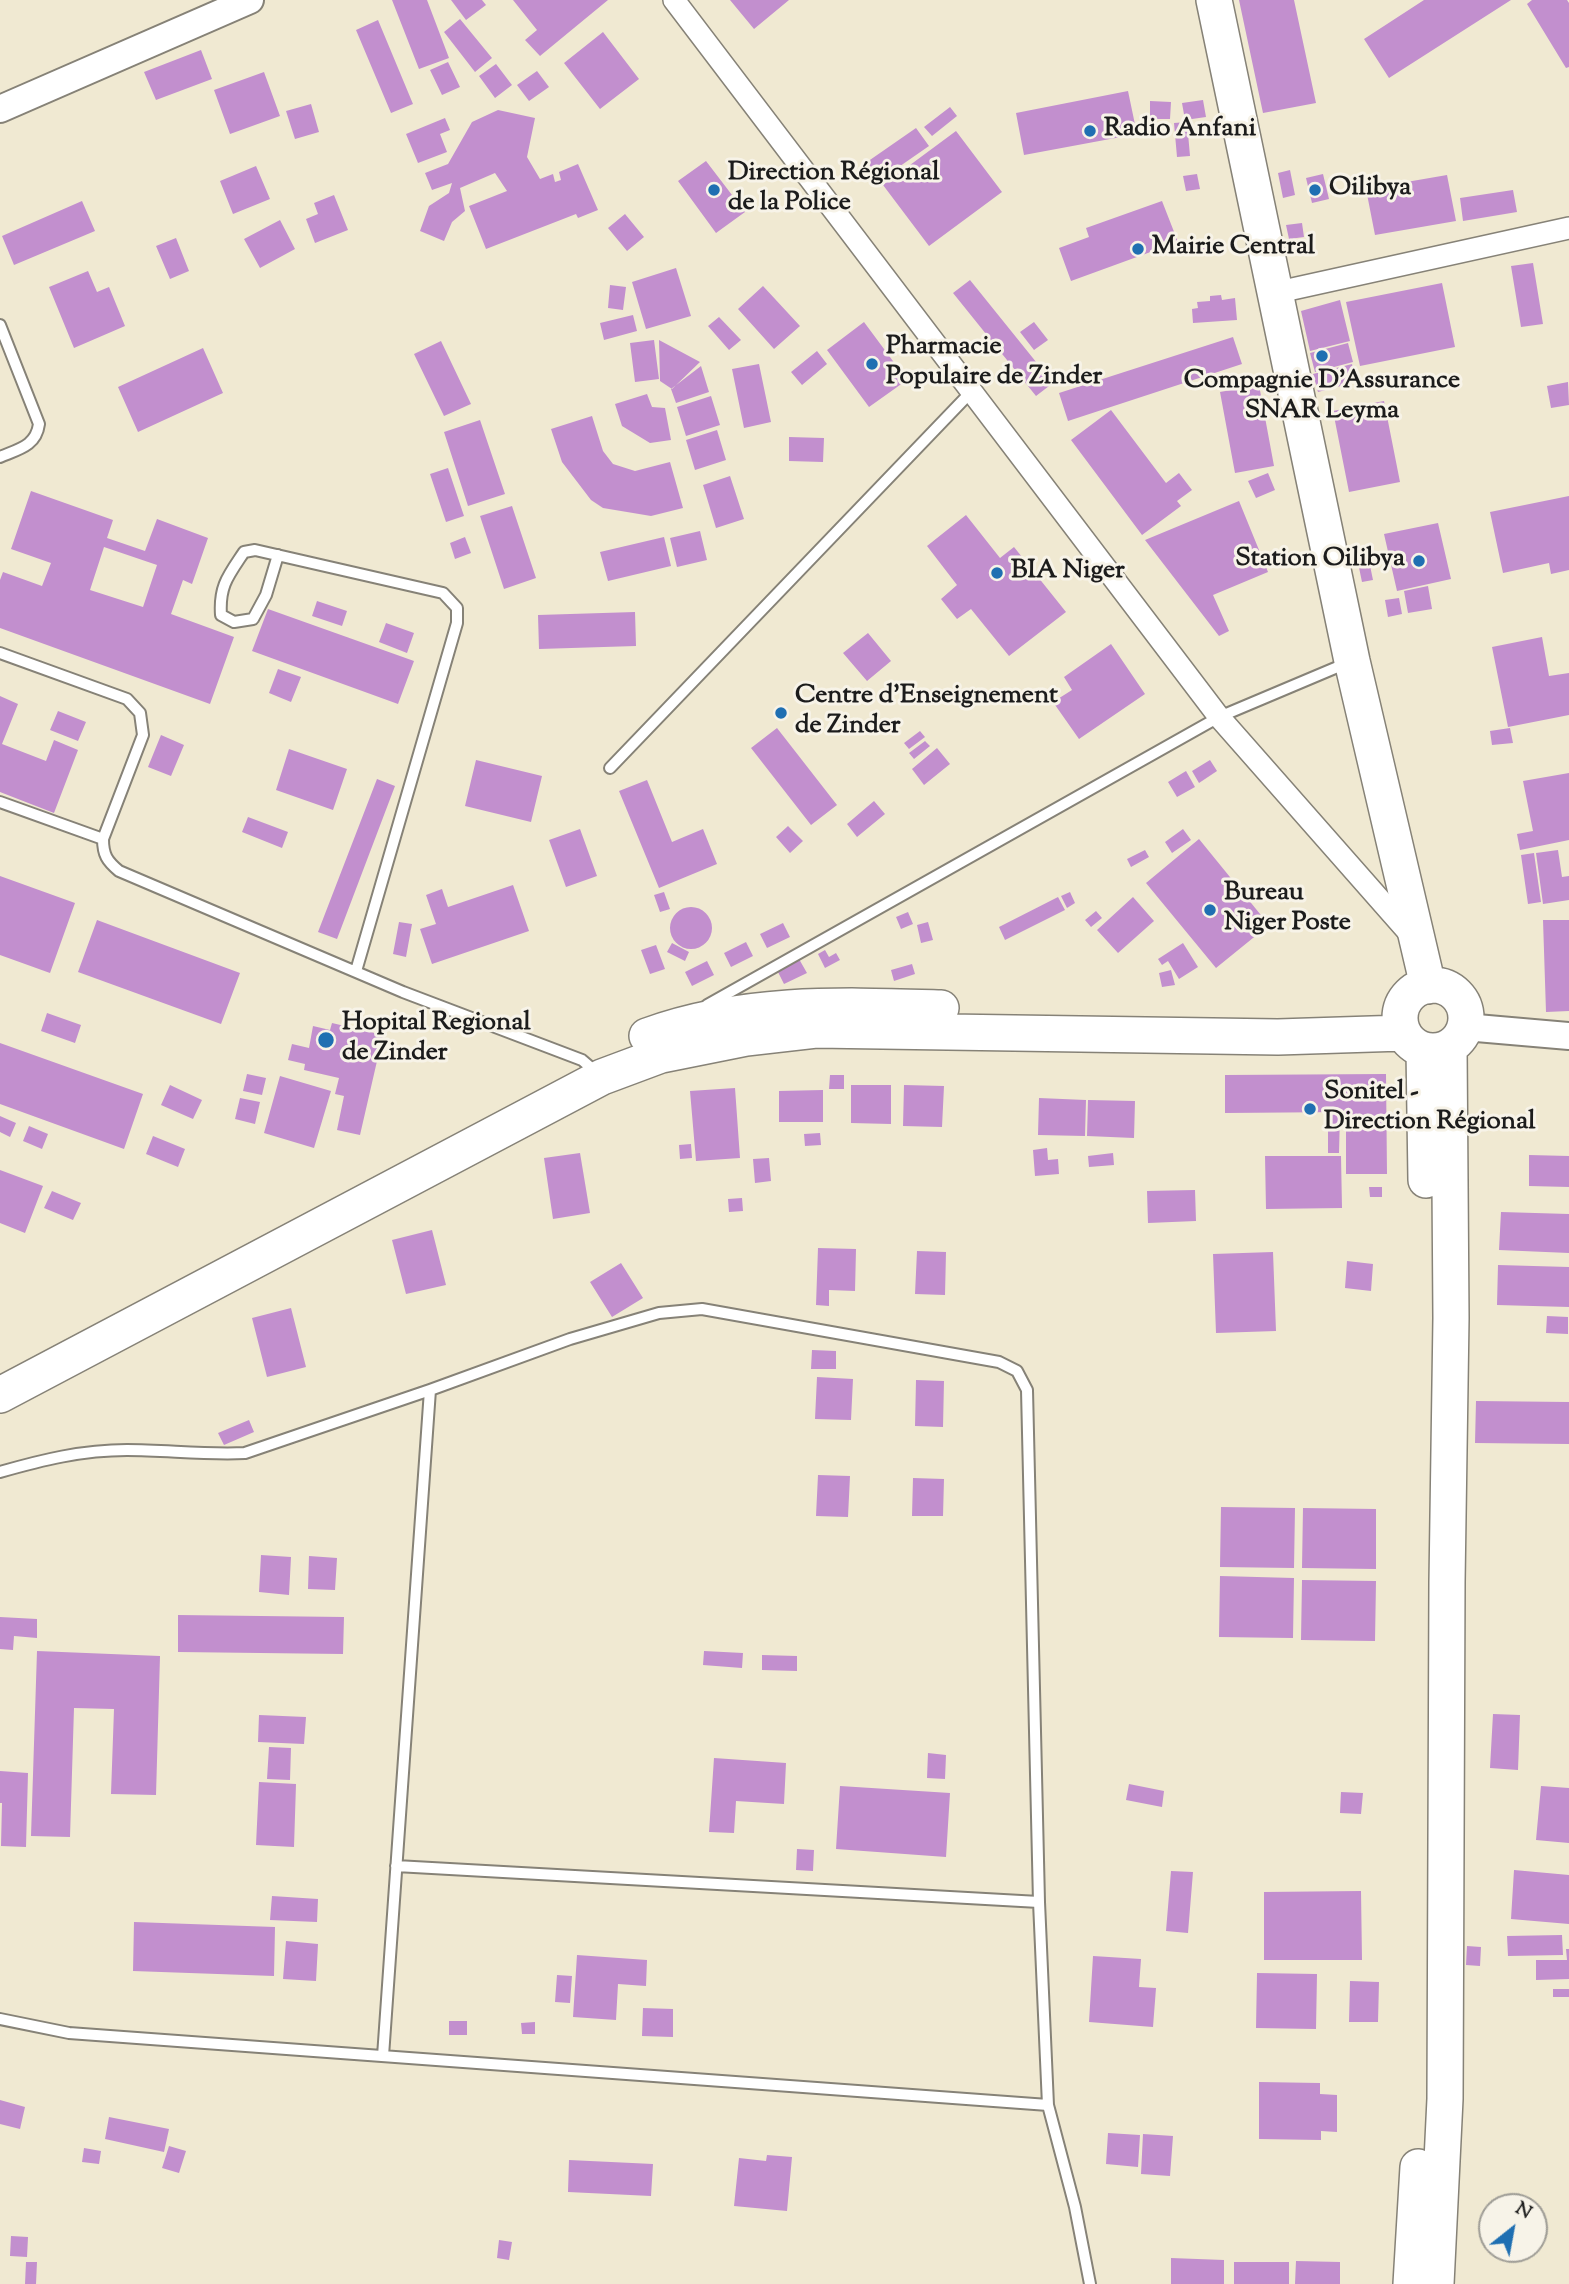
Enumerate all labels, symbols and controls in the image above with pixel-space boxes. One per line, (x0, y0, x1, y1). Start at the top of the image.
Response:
place label: Radio Anfani (1104, 115, 1256, 147)
marker: Radio Anfani (1082, 123, 1098, 139)
place label: Direction Régional de la Police (728, 159, 939, 220)
place label: Oilibya (1329, 174, 1411, 206)
marker: Direction Régional de la Police (706, 182, 722, 198)
marker: Oilibya (1307, 182, 1323, 198)
place label: Mairie Central (1152, 233, 1315, 265)
marker: Mairie Central (1130, 241, 1146, 257)
place label: Pharmacie Populaire de Zinder (886, 333, 1102, 394)
marker: Compagnie D’Assurance SNAR Leyma (1314, 348, 1330, 364)
marker: Pharmacie Populaire de Zinder (864, 356, 880, 372)
place label: Compagnie D’Assurance SNAR Leyma (1184, 367, 1460, 428)
place label: Station Oilibya (1235, 545, 1405, 577)
marker: Station Oilibya (1411, 553, 1427, 569)
place label: BIA Niger (1011, 557, 1125, 589)
marker: BIA Niger (989, 565, 1005, 581)
place label: Centre d'Enseignement de Zinder (795, 682, 1058, 744)
marker: Centre d'Enseignement de Zinder (773, 705, 789, 721)
place label: Bureau Niger Poste (1224, 879, 1351, 940)
marker: Bureau Niger Poste (1202, 902, 1218, 918)
place label: Hopital Regional de Zinder (342, 1009, 531, 1070)
marker: Hopital Regional de Zinder (316, 1030, 336, 1050)
place label: Sonitel - Direction Régional (1324, 1078, 1535, 1140)
marker: Sonitel - Direction Régional (1302, 1101, 1318, 1117)
north arrow (1478, 2193, 1548, 2263)
text: N (1510, 2196, 1536, 2227)

